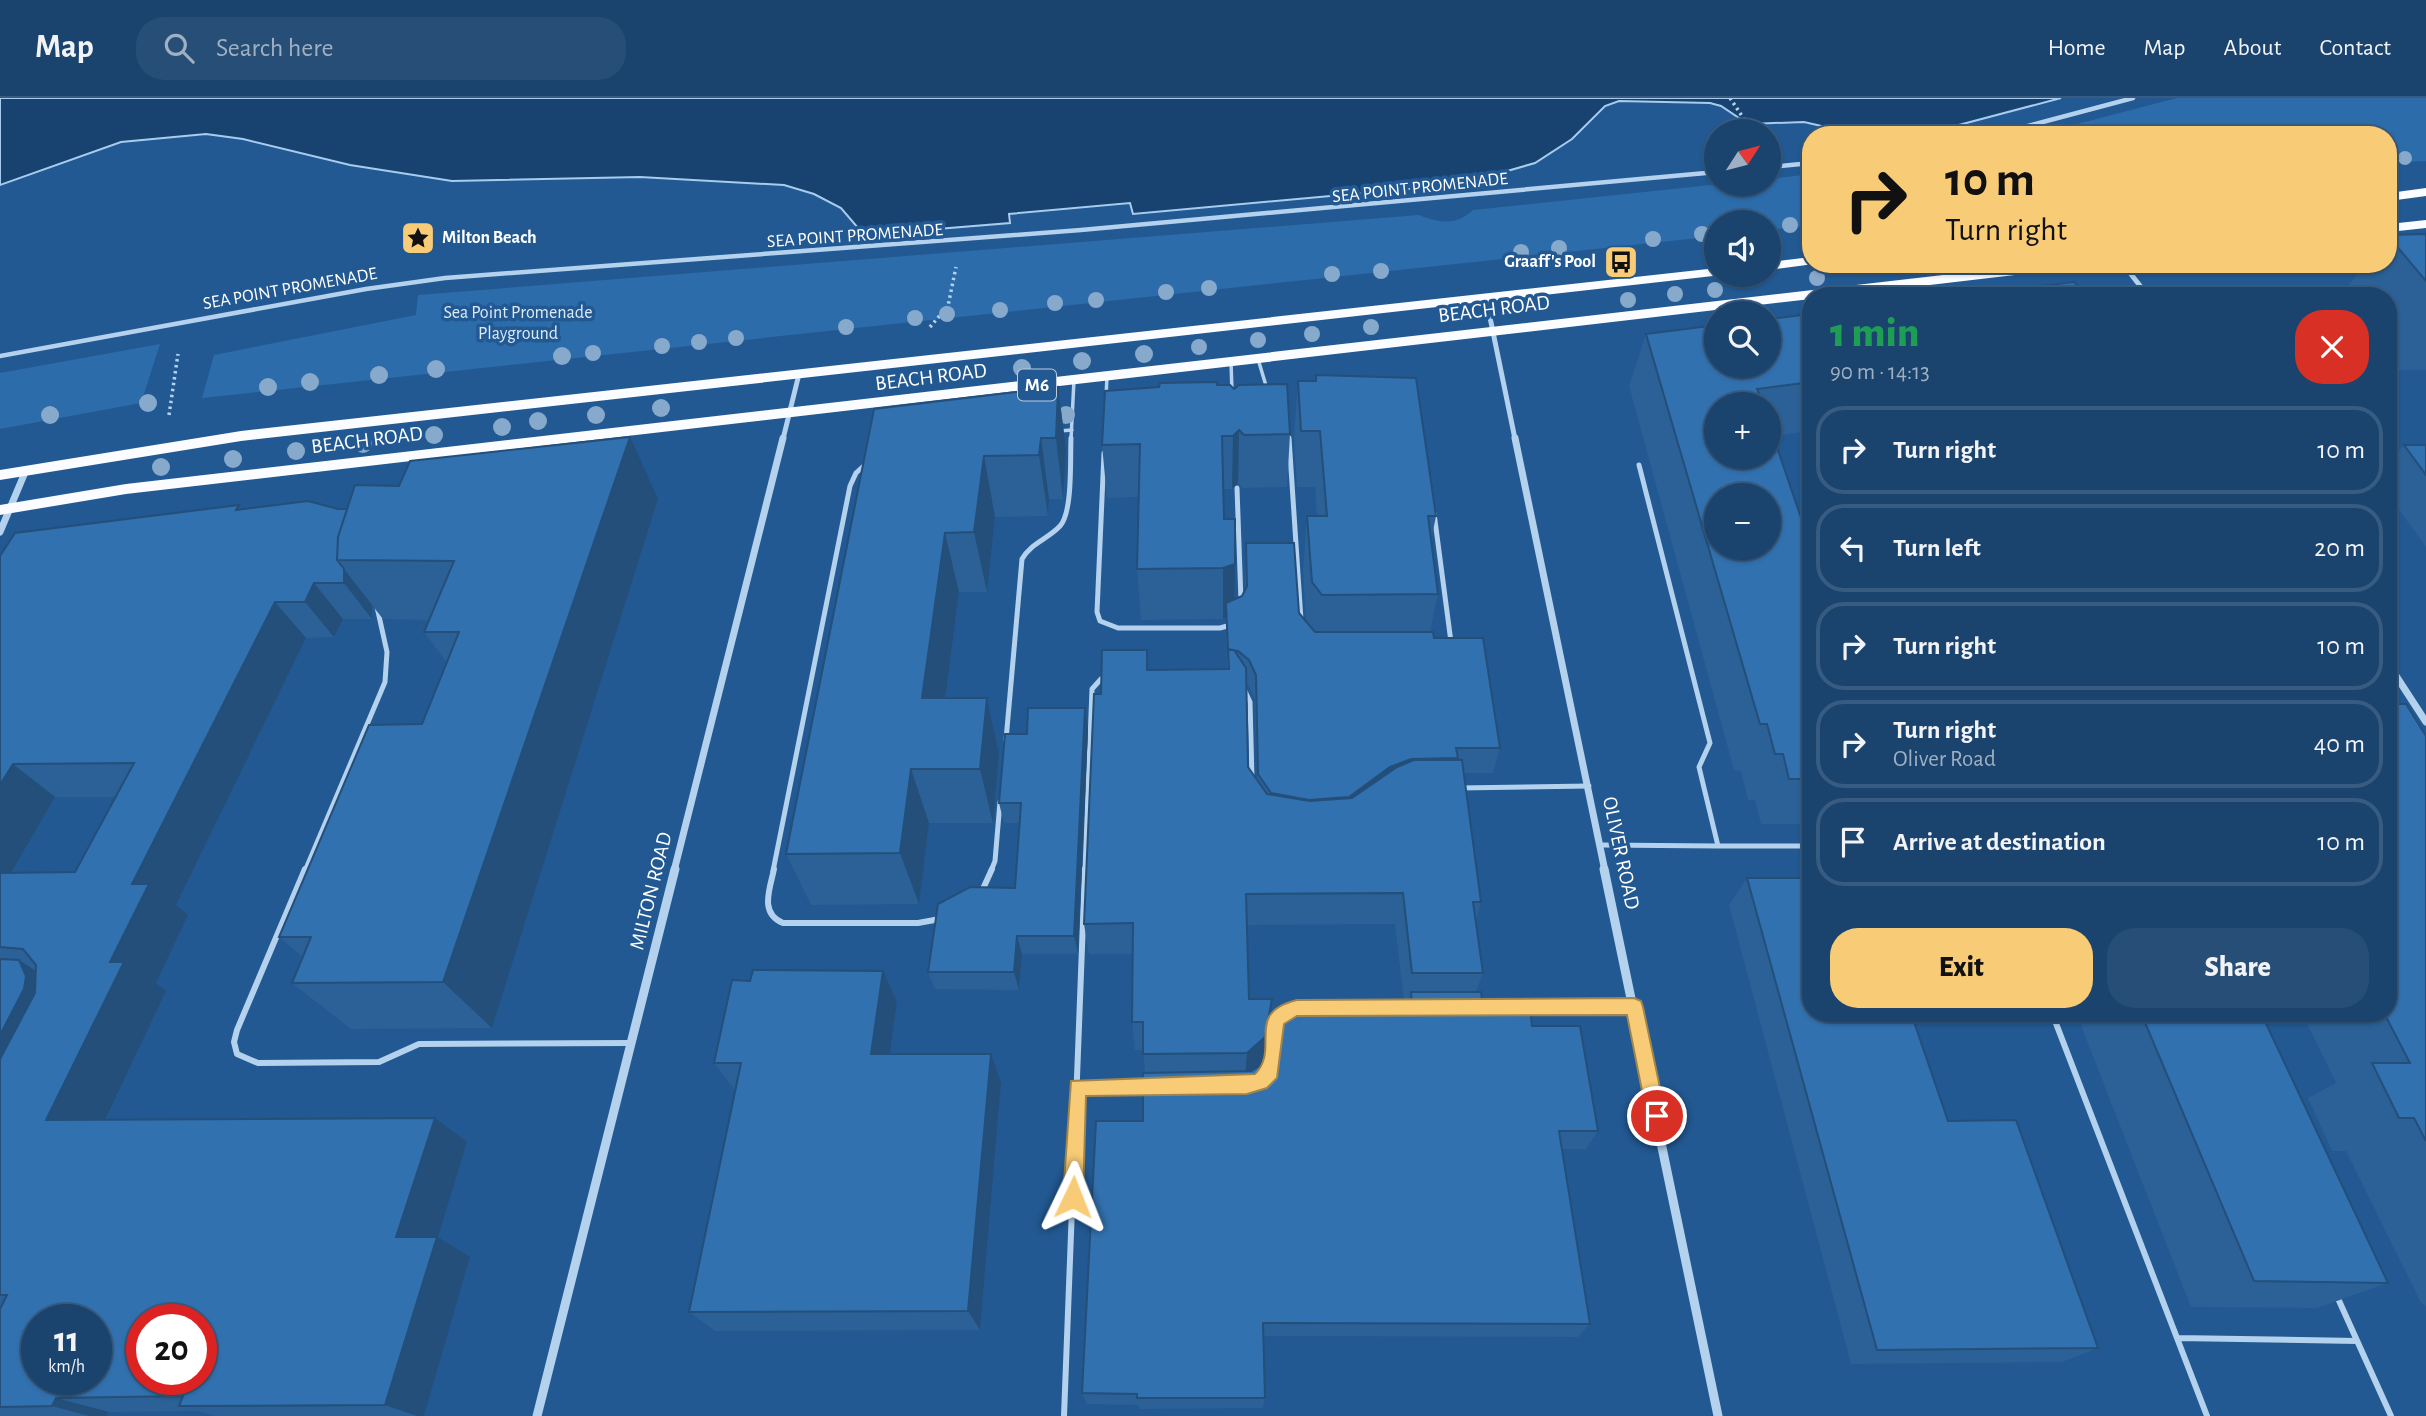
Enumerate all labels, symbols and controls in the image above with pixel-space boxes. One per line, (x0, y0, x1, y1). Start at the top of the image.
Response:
search box (136, 17, 626, 80)
icon: search (160, 29, 198, 67)
text: Map (35, 31, 94, 64)
text: Search here (216, 35, 334, 61)
text: Home (2048, 36, 2106, 60)
text: Map (2144, 36, 2186, 60)
text: About (2224, 36, 2281, 60)
text: Contact (2319, 36, 2391, 60)
north arrow (1704, 119, 1782, 196)
map controls (1704, 119, 1781, 560)
icon: right (1830, 154, 1921, 245)
text: 10 m (1945, 156, 2035, 205)
street label: SEA POINT PROMENADE (1331, 170, 1509, 206)
button: sound (1704, 210, 1781, 287)
text: Turn right (1945, 214, 2067, 246)
place icon: Milton Beach (399, 219, 437, 257)
street label: SEA POINT PROMENADE (766, 221, 944, 251)
place label: Milton Beach (442, 229, 537, 247)
bus stop icon: Graaff's Pool (1602, 243, 1640, 281)
place label: Graaff's Pool (1504, 253, 1596, 271)
street label: SEA POINT PROMENADE (202, 265, 379, 313)
street label: BEACH ROAD (1437, 292, 1551, 326)
button: search (1704, 301, 1781, 378)
park label: Sea Point Promenade Playground (444, 304, 593, 343)
button: close (2295, 310, 2369, 384)
text: 1 min (1830, 312, 1919, 354)
street label: BEACH ROAD (874, 360, 988, 394)
text: 90 m · 14:13 (1830, 361, 1930, 384)
road number: M6 (1018, 370, 1056, 400)
button: + (1704, 392, 1781, 469)
street label: BEACH ROAD (310, 423, 424, 457)
icon: right (1834, 431, 1872, 469)
text: Turn right (1893, 437, 1996, 463)
text: 10 m (2317, 437, 2365, 463)
button: − (1704, 483, 1781, 560)
icon: left (1834, 529, 1872, 567)
text: Turn left (1893, 535, 1981, 561)
text: 20 m (2314, 535, 2365, 561)
icon: right (1834, 627, 1872, 665)
text: Turn right (1893, 633, 1996, 659)
text: 10 m (2317, 633, 2365, 659)
text: Turn right (1893, 717, 1996, 743)
icon: right (1834, 725, 1872, 763)
text: 40 m (2314, 731, 2365, 757)
text: Oliver Road (1893, 748, 1996, 771)
street label: OLIVER ROAD (1599, 795, 1643, 911)
icon: arrive (1834, 823, 1872, 861)
text: Arrive at destination (1893, 829, 2106, 855)
text: 10 m (2317, 829, 2365, 855)
street label: MILTON ROAD (626, 830, 676, 952)
button: Exit (1830, 928, 2093, 1008)
button: Share (2107, 928, 2369, 1008)
pin (1627, 1086, 1687, 1146)
icon: arrive (1638, 1097, 1676, 1135)
position arrow (1036, 1160, 1110, 1234)
speed limit sign: 20 (126, 1304, 217, 1395)
text: 11 (54, 1323, 79, 1358)
text: km/h (48, 1358, 85, 1376)

